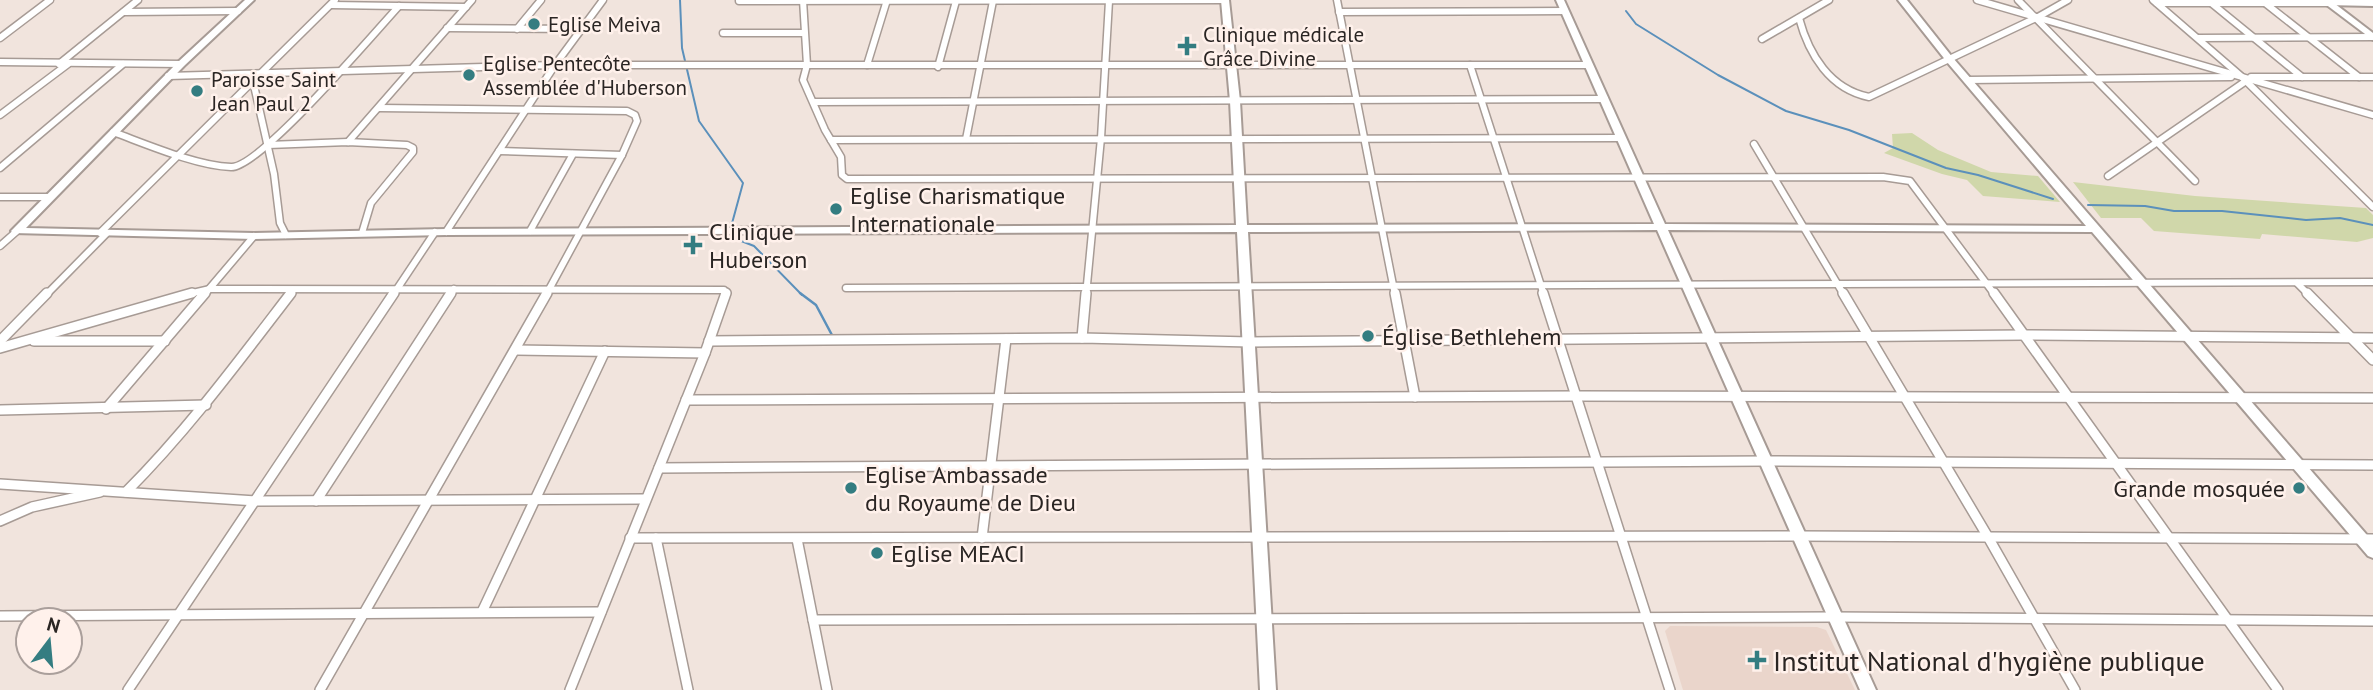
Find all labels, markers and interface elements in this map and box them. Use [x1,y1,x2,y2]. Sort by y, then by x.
place label: Eglise Meiva [548,11,661,38]
marker: Eglise Meiva [526,16,542,32]
place label: Clinique médicale Grâce Divine [1203,21,1364,72]
marker: Clinique médicale Grâce Divine [1177,36,1197,56]
place label: Eglise Pentecôte Assemblée d'Huberson [483,50,687,101]
place label: Paroisse Saint Jean Paul 2 [210,66,336,117]
marker: Eglise Pentecôte Assemblée d'Huberson [461,67,477,83]
marker: Paroisse Saint Jean Paul 2 [189,83,205,99]
place label: Eglise Charismatique Internationale [850,180,1065,239]
marker: Eglise Charismatique Internationale [828,201,844,217]
place label: Clinique Huberson [709,216,807,275]
marker: Clinique Huberson [683,235,703,255]
place label: Église Bethlehem [1382,321,1561,352]
marker: Église Bethlehem [1360,328,1376,344]
place label: Eglise Ambassade du Royaume de Dieu [865,459,1076,518]
place label: Grande mosquée [2113,473,2285,504]
marker: Eglise Ambassade du Royaume de Dieu [843,480,859,496]
marker: Grande mosquée [2291,480,2307,496]
place label: Eglise MEACI [891,538,1025,569]
marker: Eglise MEACI [869,545,885,561]
north arrow [14,606,84,676]
text: N [44,611,63,638]
place label: Institut National d'hygiène publique [1773,642,2205,679]
marker: Institut National d'hygiène publique [1747,650,1767,670]

